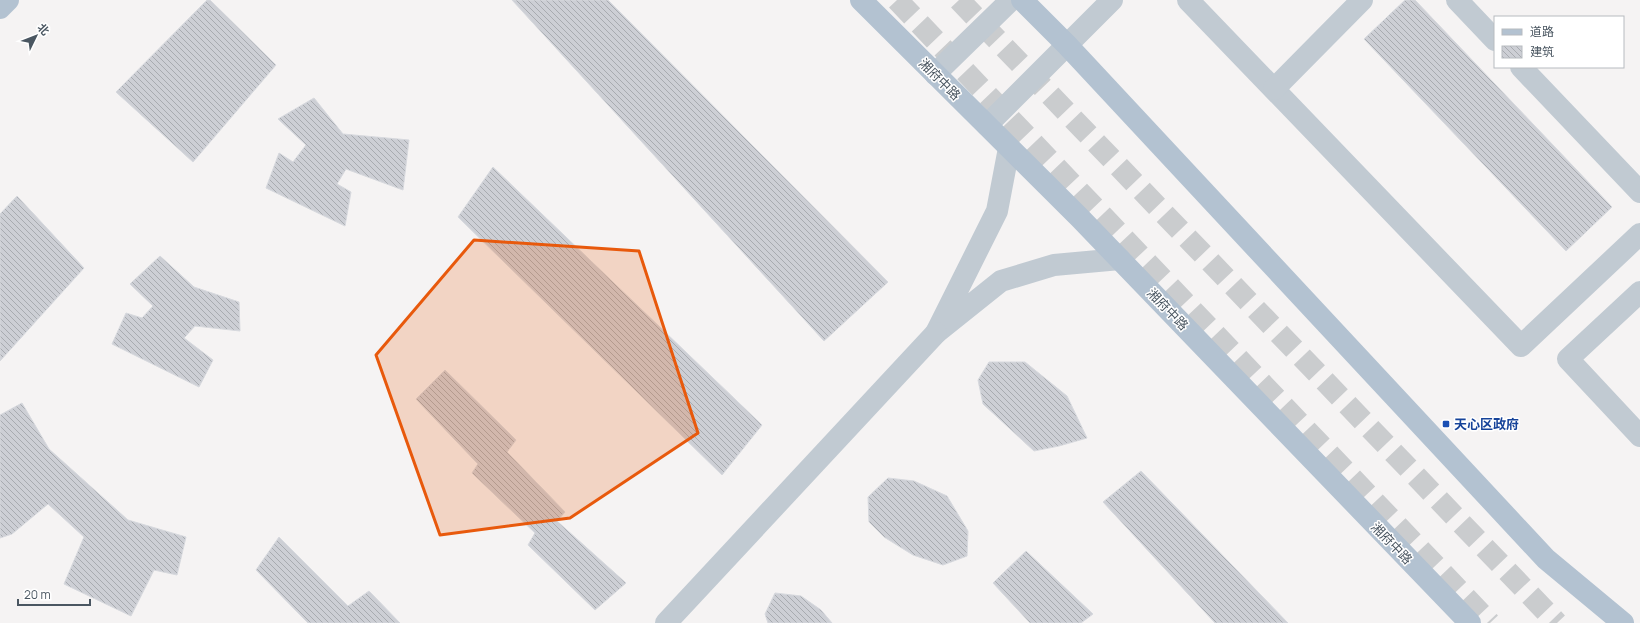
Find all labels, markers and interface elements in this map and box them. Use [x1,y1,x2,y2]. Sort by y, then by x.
north arrow [16,16,56,56]
legend [1494,16,1624,68]
text: 北 [34,20,53,38]
text: 道路 [1530,23,1554,40]
text: 建筑 [1530,43,1554,60]
street label: 湘府中路 [915,54,965,104]
street label: 湘府中路 [1143,284,1193,334]
place label: 天心区政府 [1454,415,1519,433]
marker: 天心区政府 [1441,419,1451,429]
street label: 湘府中路 [1367,518,1417,568]
scale bar [18,581,90,607]
text: 20 m [24,586,51,603]

